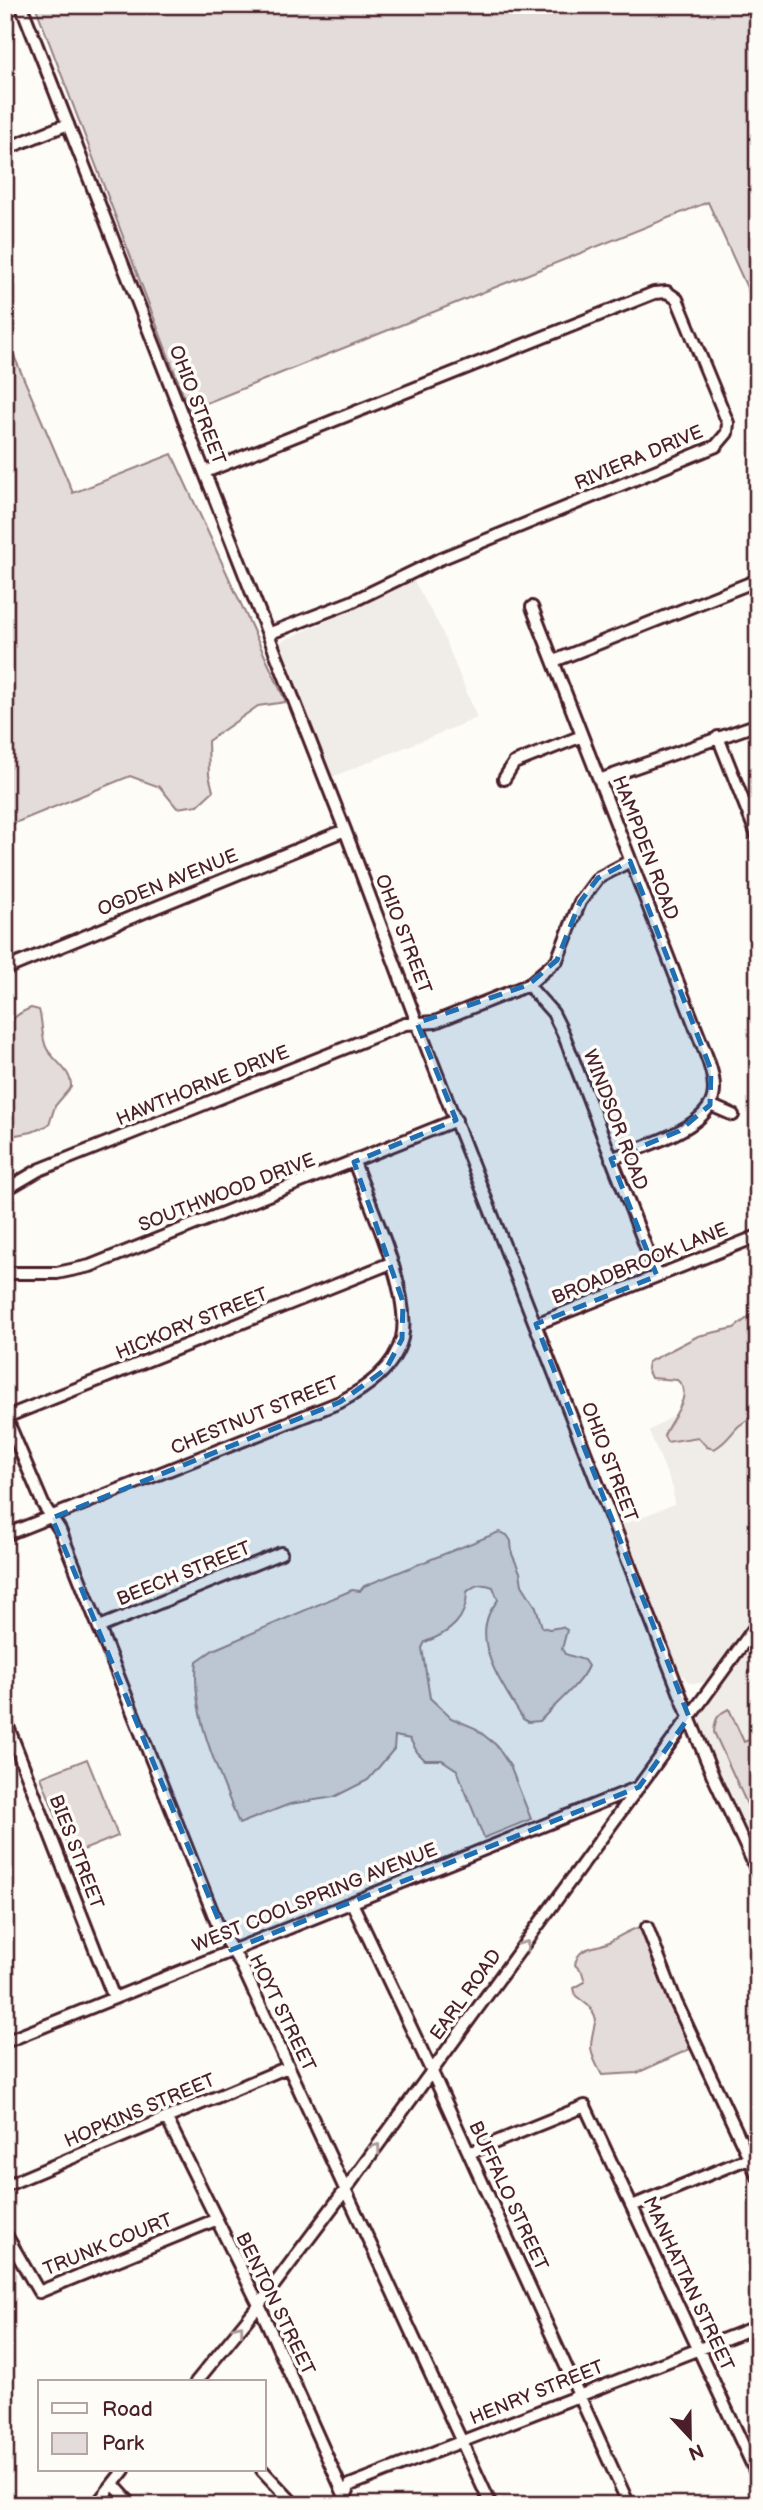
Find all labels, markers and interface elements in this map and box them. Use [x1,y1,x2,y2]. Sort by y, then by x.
street label: OHIO STREET [164,342,231,468]
street label: RIVIERA DRIVE [571,421,707,495]
street label: HAMPDEN ROAD [607,773,683,923]
street label: OGDEN AVENUE [94,844,242,922]
street label: OHIO STREET [370,871,437,997]
street label: HAWTHORNE DRIVE [113,1041,293,1131]
street label: WINDSOR ROAD [578,1046,652,1194]
street label: SOUTHWOOD DRIVE [136,1149,318,1237]
street label: BROADBROOK LANE [549,1218,731,1310]
street label: HICKORY STREET [113,1283,272,1365]
street label: CHESTNUT STREET [168,1372,343,1460]
street label: OHIO STREET [576,1399,643,1525]
street label: BEECH STREET [114,1536,255,1611]
street label: BIES STREET [44,1792,108,1913]
street label: WEST COOLSPRING AVENUE [189,1838,441,1958]
one-way arrow [516,1940,529,1952]
street label: EARL ROAD [425,1945,507,2045]
street label: HOYT STREET [244,1951,321,2076]
street label: HOPKINS STREET [61,2069,219,2153]
street label: BUFFALO STREET [463,2118,553,2275]
one-way arrow [368,2143,381,2156]
street label: MANHATTAN STREET [637,2193,739,2375]
street label: TRUNK COURT [40,2208,177,2281]
street label: BENTON STREET [230,2229,320,2380]
one-way arrow [231,2325,243,2338]
street label: HENRY STREET [467,2355,608,2430]
legend [38,2380,266,2472]
text: Road [102,2397,153,2422]
north arrow [654,2402,724,2472]
text: Park [102,2431,145,2456]
text: N [685,2438,707,2465]

